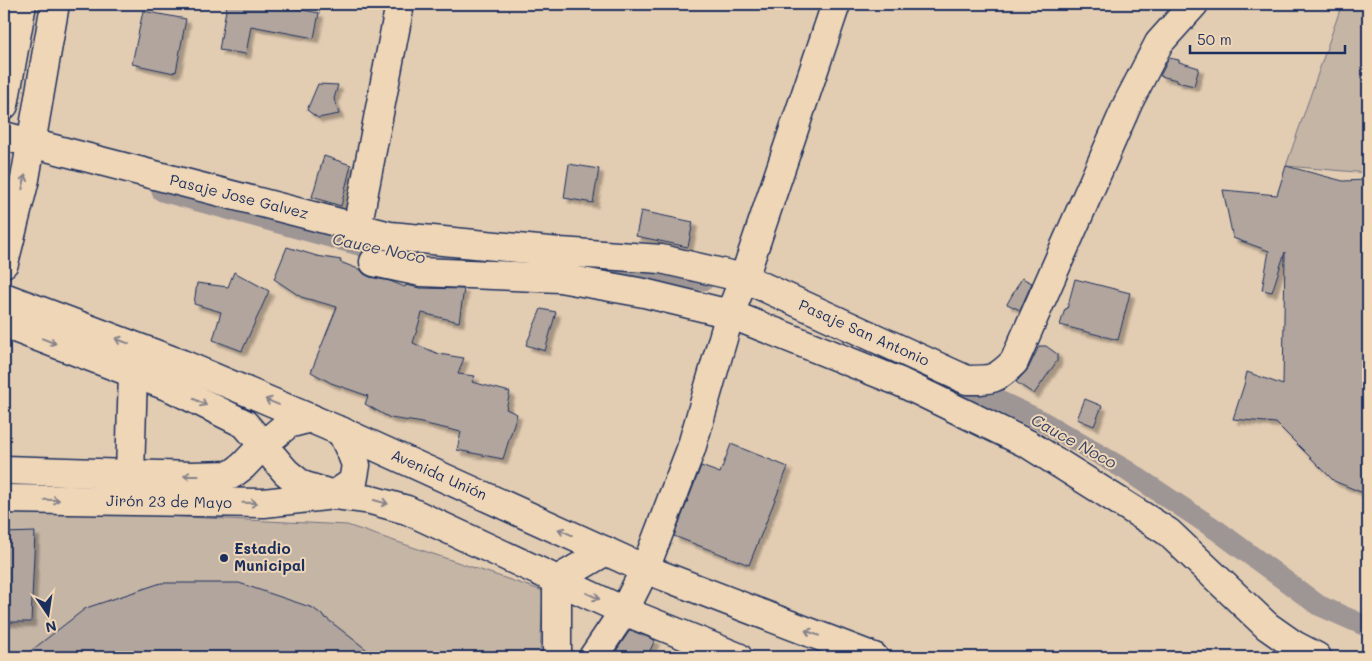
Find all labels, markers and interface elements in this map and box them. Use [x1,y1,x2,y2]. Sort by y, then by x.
scale bar [1190,22,1344,54]
text: 50 m [1197,29,1232,49]
street label: Pasaje Jose Galvez [168,169,311,223]
one-way arrow [20,174,29,190]
water label: Cauce Noco [331,227,428,268]
street label: Pasaje San Antonio [796,294,933,370]
one-way arrow [114,336,130,345]
one-way arrow [41,337,56,346]
one-way arrow [265,396,280,406]
one-way arrow [192,398,207,407]
water label: Cauce Noco [1028,408,1121,473]
street label: Avenida Unión [388,444,490,504]
one-way arrow [184,471,200,480]
street label: Jirón 23 de Mayo [106,490,232,512]
one-way arrow [44,495,60,505]
one-way arrow [242,498,258,508]
one-way arrow [372,498,388,508]
one-way arrow [557,526,572,536]
place label: Estadio Municipal [234,538,305,575]
marker: Estadio Municipal [218,552,230,564]
north arrow [22,588,72,638]
one-way arrow [585,592,600,602]
text: N [44,617,58,638]
one-way arrow [805,628,820,637]

